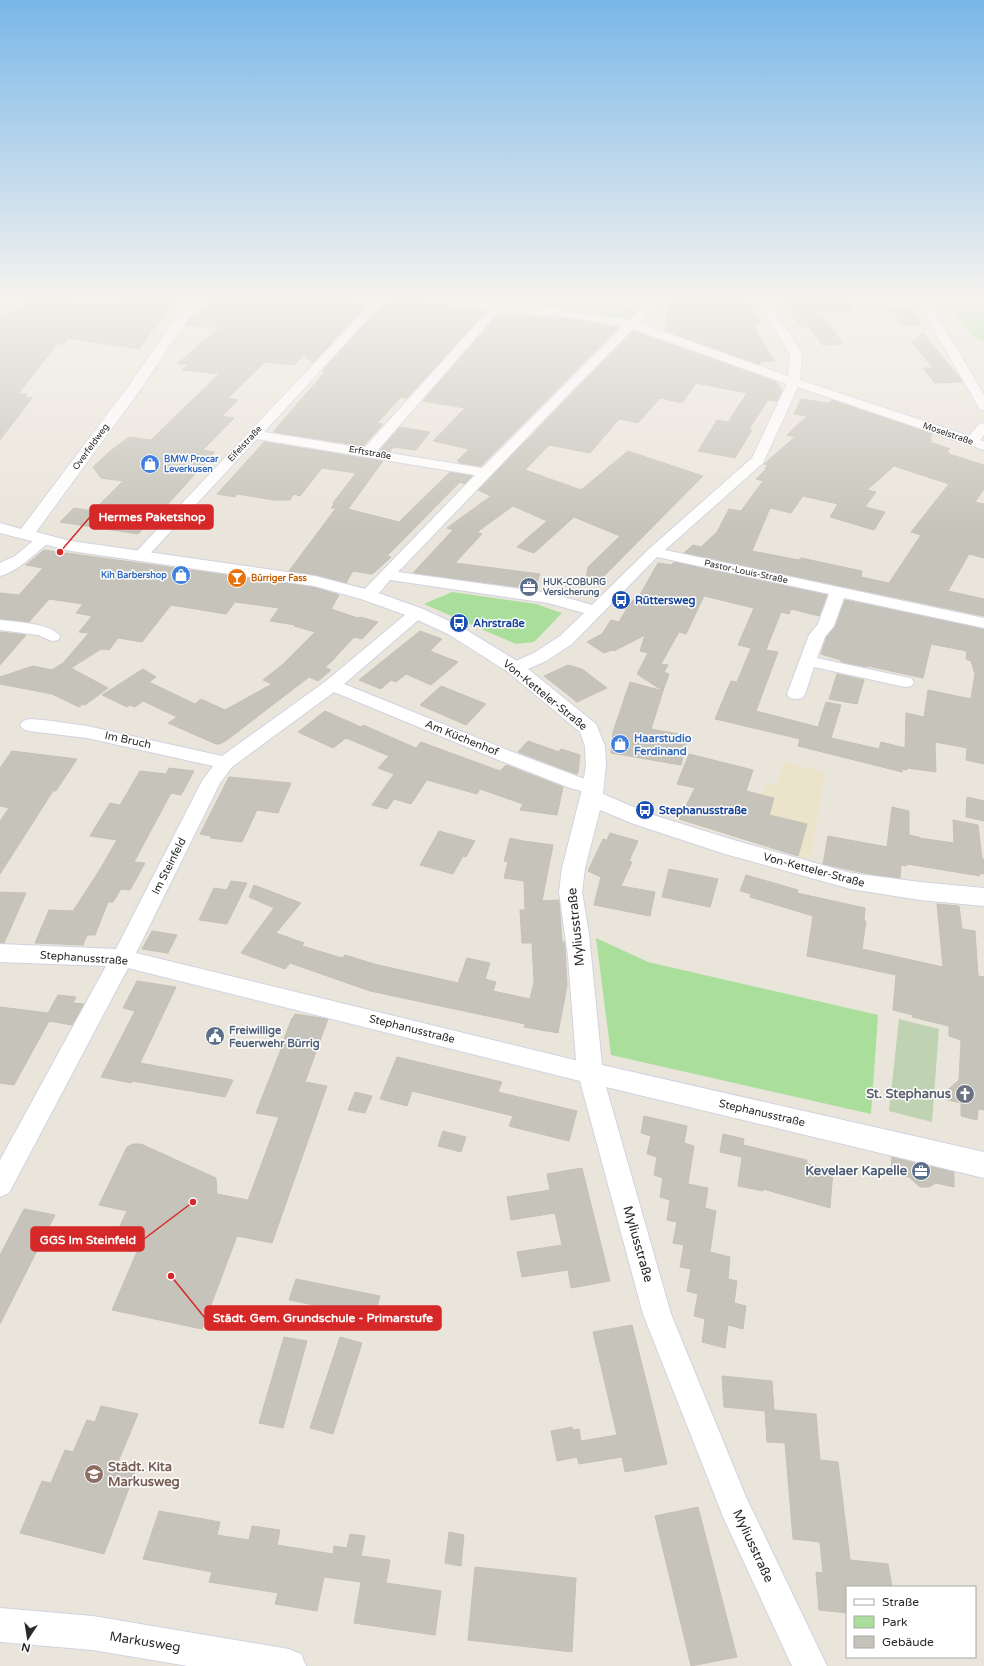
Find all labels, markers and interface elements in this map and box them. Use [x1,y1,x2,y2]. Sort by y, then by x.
street label: Moselstraße [921,420,975,448]
street label: Overfeldweg [71,422,111,472]
street label: Eifelstraße [226,424,264,464]
street label: Erftstraße [348,444,392,462]
shop icon: BMW Procar Leverkusen [139,453,161,475]
place label: BMW Procar Leverkusen [164,454,219,475]
callout: Hermes Paketshop [90,505,213,529]
text: Hermes Paketshop [98,510,206,525]
street label: Pastor-Louis-Straße [703,558,789,586]
shop icon: Kih Barbershop [170,564,192,586]
bar icon: Bürriger Fass [226,567,248,589]
place label: Kih Barbershop [101,570,167,581]
place label: Bürriger Fass [251,573,308,584]
office icon: HUK-COBURG Versicherung [518,576,540,598]
place label: HUK-COBURG Versicherung [543,577,606,598]
bus stop icon: Rüttersweg [610,589,632,611]
place label: Rüttersweg [635,594,695,608]
bus stop icon: Ahrstraße [448,612,470,634]
place label: Ahrstraße [473,617,526,630]
street label: Von-Ketteler-Straße [500,657,590,733]
street label: Am Küchenhof [423,717,501,759]
street label: Im Bruch [104,729,152,751]
place label: Haarstudio Ferdinand [634,732,692,758]
shop icon: Haarstudio Ferdinand [609,733,631,755]
bus stop icon: Stephanusstraße [634,799,656,821]
place label: Stephanusstraße [659,804,748,818]
street label: Im Steinfeld [149,835,189,897]
street label: Von-Ketteler-Straße [762,850,866,890]
street label: Myliusstraße [564,887,588,967]
street label: Stephanusstraße [40,948,128,968]
street label: Stephanusstraße [368,1012,456,1046]
place label: Freiwillige Feuerwehr Bürrig [229,1024,320,1051]
public building icon: Freiwillige Feuerwehr Bürrig [204,1025,226,1047]
church icon: St. Stephanus [954,1083,976,1105]
place label: St. Stephanus [866,1086,951,1102]
street label: Stephanusstraße [718,1097,806,1129]
office icon: Kevelaer Kapelle [910,1160,932,1182]
place label: Kevelaer Kapelle [805,1163,908,1179]
street label: Myliusstraße [619,1204,657,1284]
callout: GGS Im Steinfeld [31,1227,144,1251]
text: GGS Im Steinfeld [40,1233,136,1247]
callout: Städt. Gem. Grundschule - Primarstufe [205,1306,441,1330]
text: Städt. Gem. Grundschule - Primarstufe [213,1311,433,1325]
place label: Städt. Kita Markusweg [108,1459,180,1490]
school or university icon: Städt. Kita Markusweg [83,1463,105,1485]
street label: Myliusstraße [729,1507,777,1585]
legend [846,1586,976,1658]
text: Straße [882,1595,919,1609]
text: Park [882,1615,908,1629]
north arrow [8,1618,48,1658]
street label: Markusweg [108,1628,182,1656]
text: Gebäude [882,1635,934,1649]
text: N [20,1640,32,1655]

